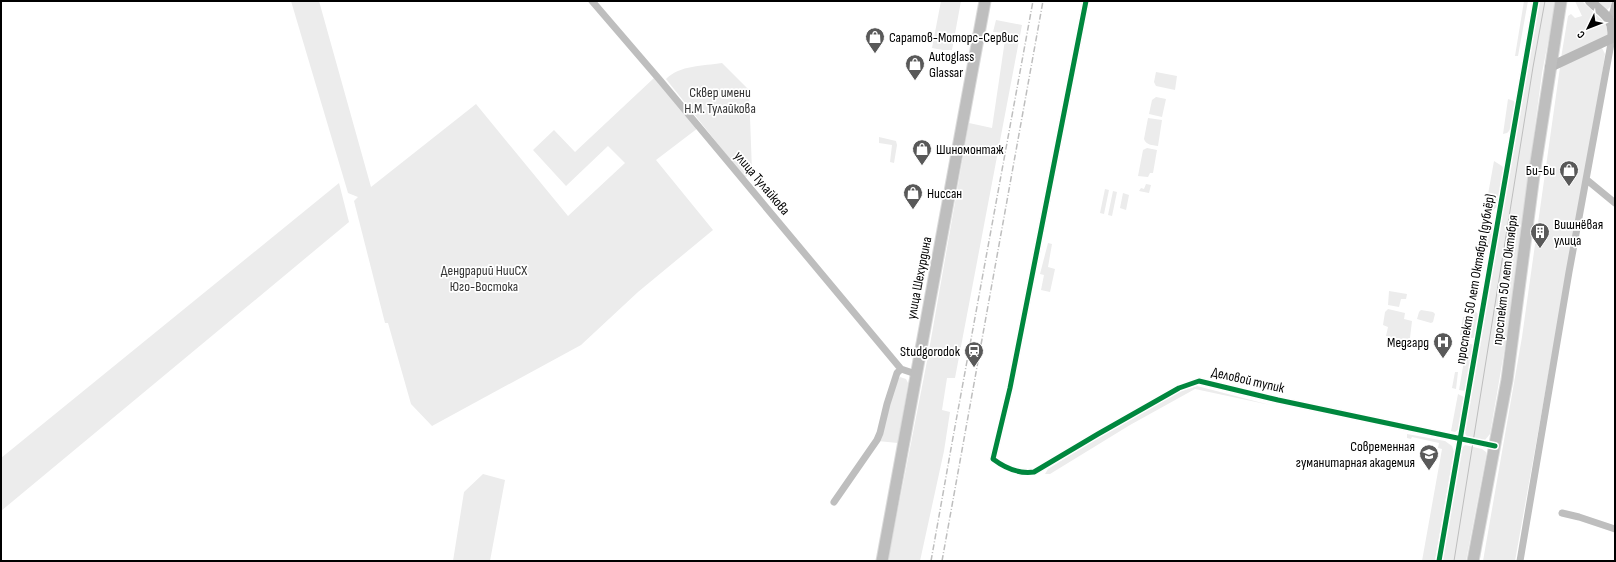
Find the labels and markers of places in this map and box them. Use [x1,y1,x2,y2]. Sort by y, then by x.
shop icon: Саратов-Моторс-Сервис [864,26,886,54]
place label: Саратов-Моторс-Сервис [889,29,1019,46]
place label: Autoglass Glassar [928,48,974,81]
shop icon: Autoglass Glassar [904,53,926,81]
shop icon: Шиномонтаж [911,138,933,166]
place label: Шиномонтаж [936,141,1004,158]
shop icon: Би-Би [1558,159,1580,187]
place label: Би-Би [1526,162,1555,179]
shop icon: Ниссан [902,182,924,210]
place label: Ниссан [927,185,962,202]
place label: Вишнёвая улица [1554,216,1603,249]
building icon: Вишнёвая улица [1529,221,1551,249]
hospital icon: Медгард [1432,331,1454,359]
place label: Медгард [1387,334,1429,351]
station icon: Studgorodok [963,340,985,368]
place label: Studgorodok [900,343,961,360]
place label: Современная гуманитарная академия [1296,438,1415,471]
school or university icon: Современная гуманитарная академия [1418,443,1440,471]

